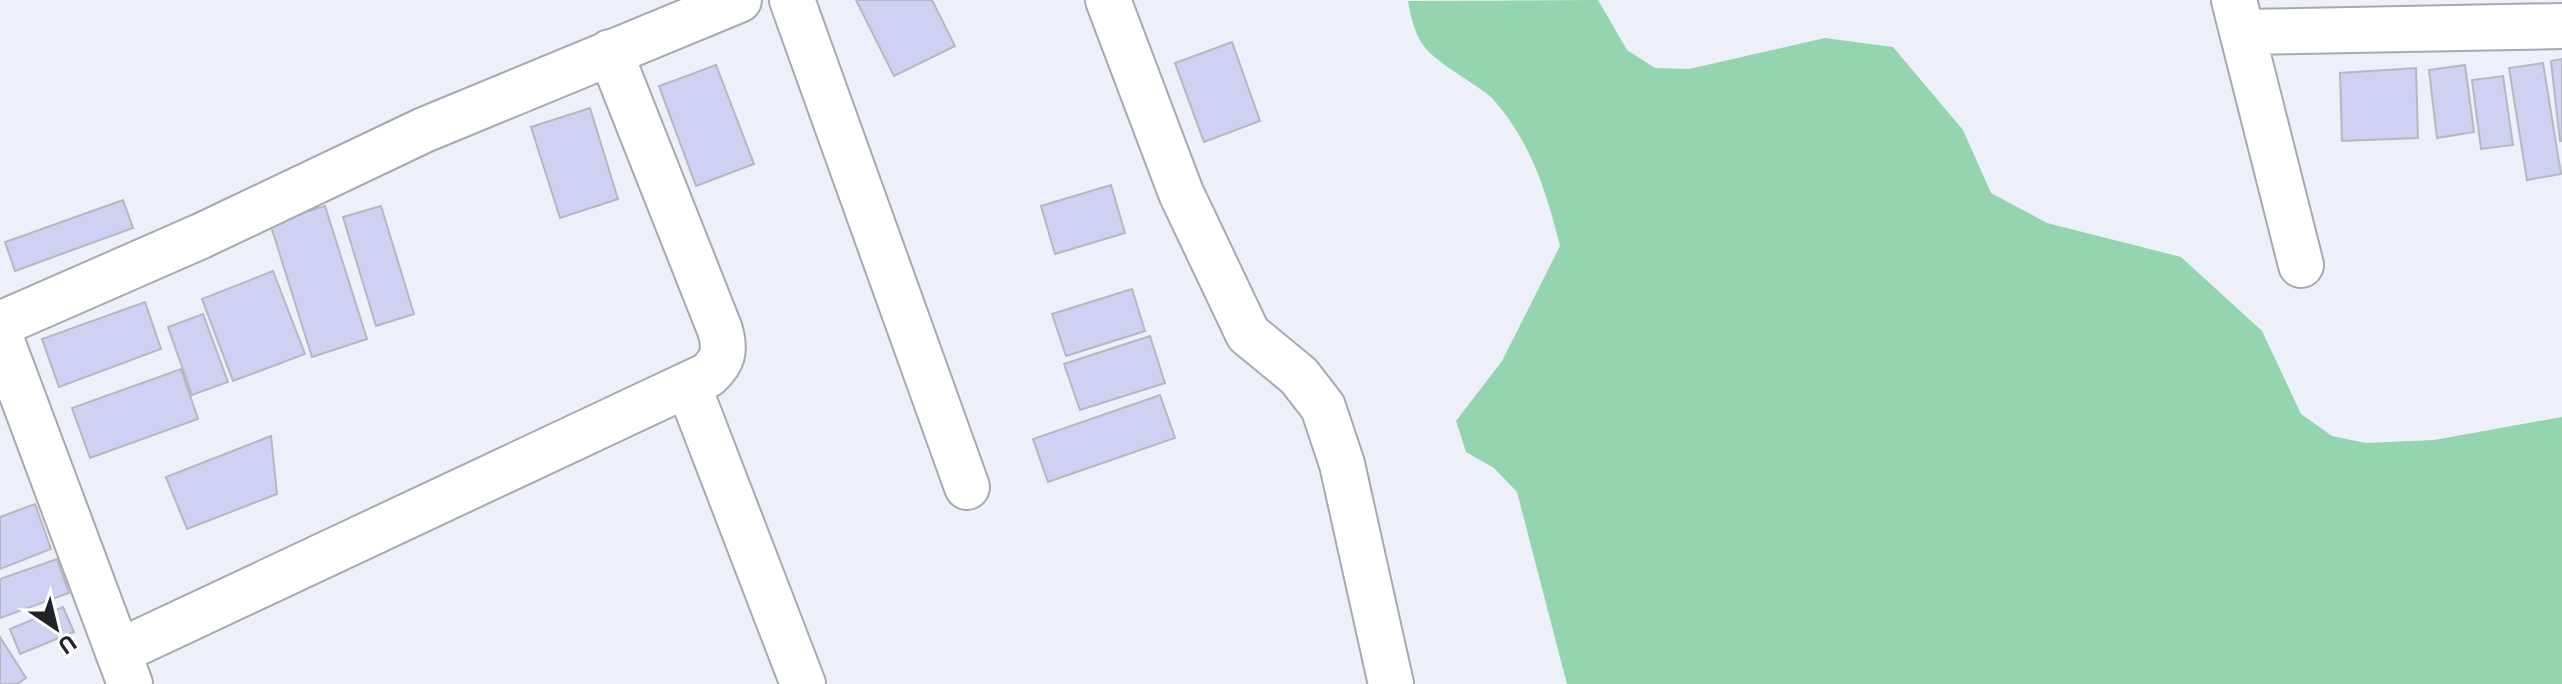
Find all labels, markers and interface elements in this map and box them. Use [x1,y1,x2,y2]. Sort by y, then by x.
north arrow [16,588,96,668]
text: U [53,629,81,660]

